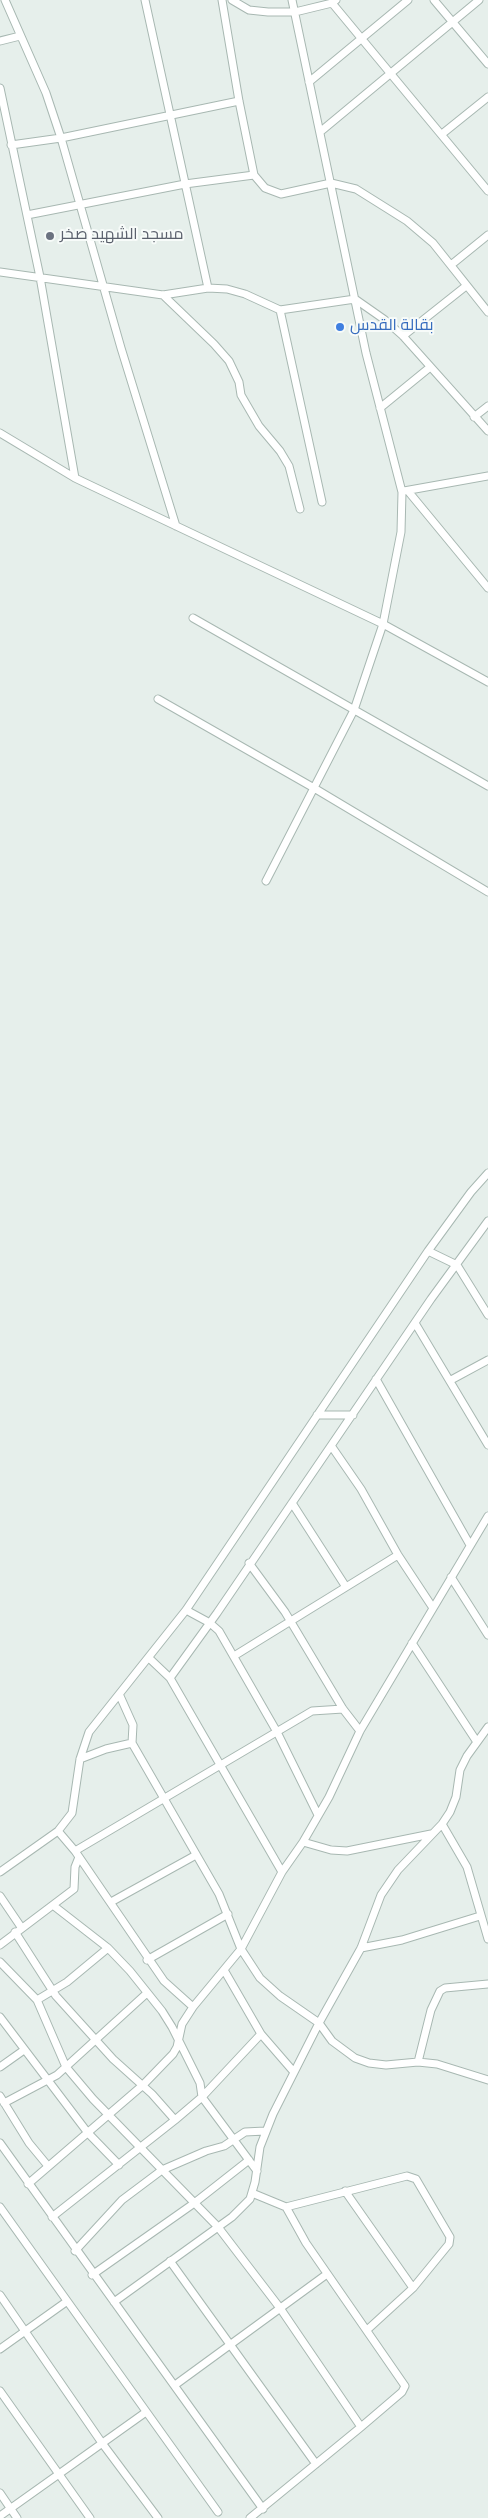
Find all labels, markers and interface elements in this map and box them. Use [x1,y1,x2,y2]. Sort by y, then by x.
place label: مسجد الشهيد صخر [60,226,184,246]
marker: مسجد الشهيد صخر [44,230,56,242]
place label: بقالة القدس [350,317,433,337]
marker: بقالة القدس [334,321,346,333]

